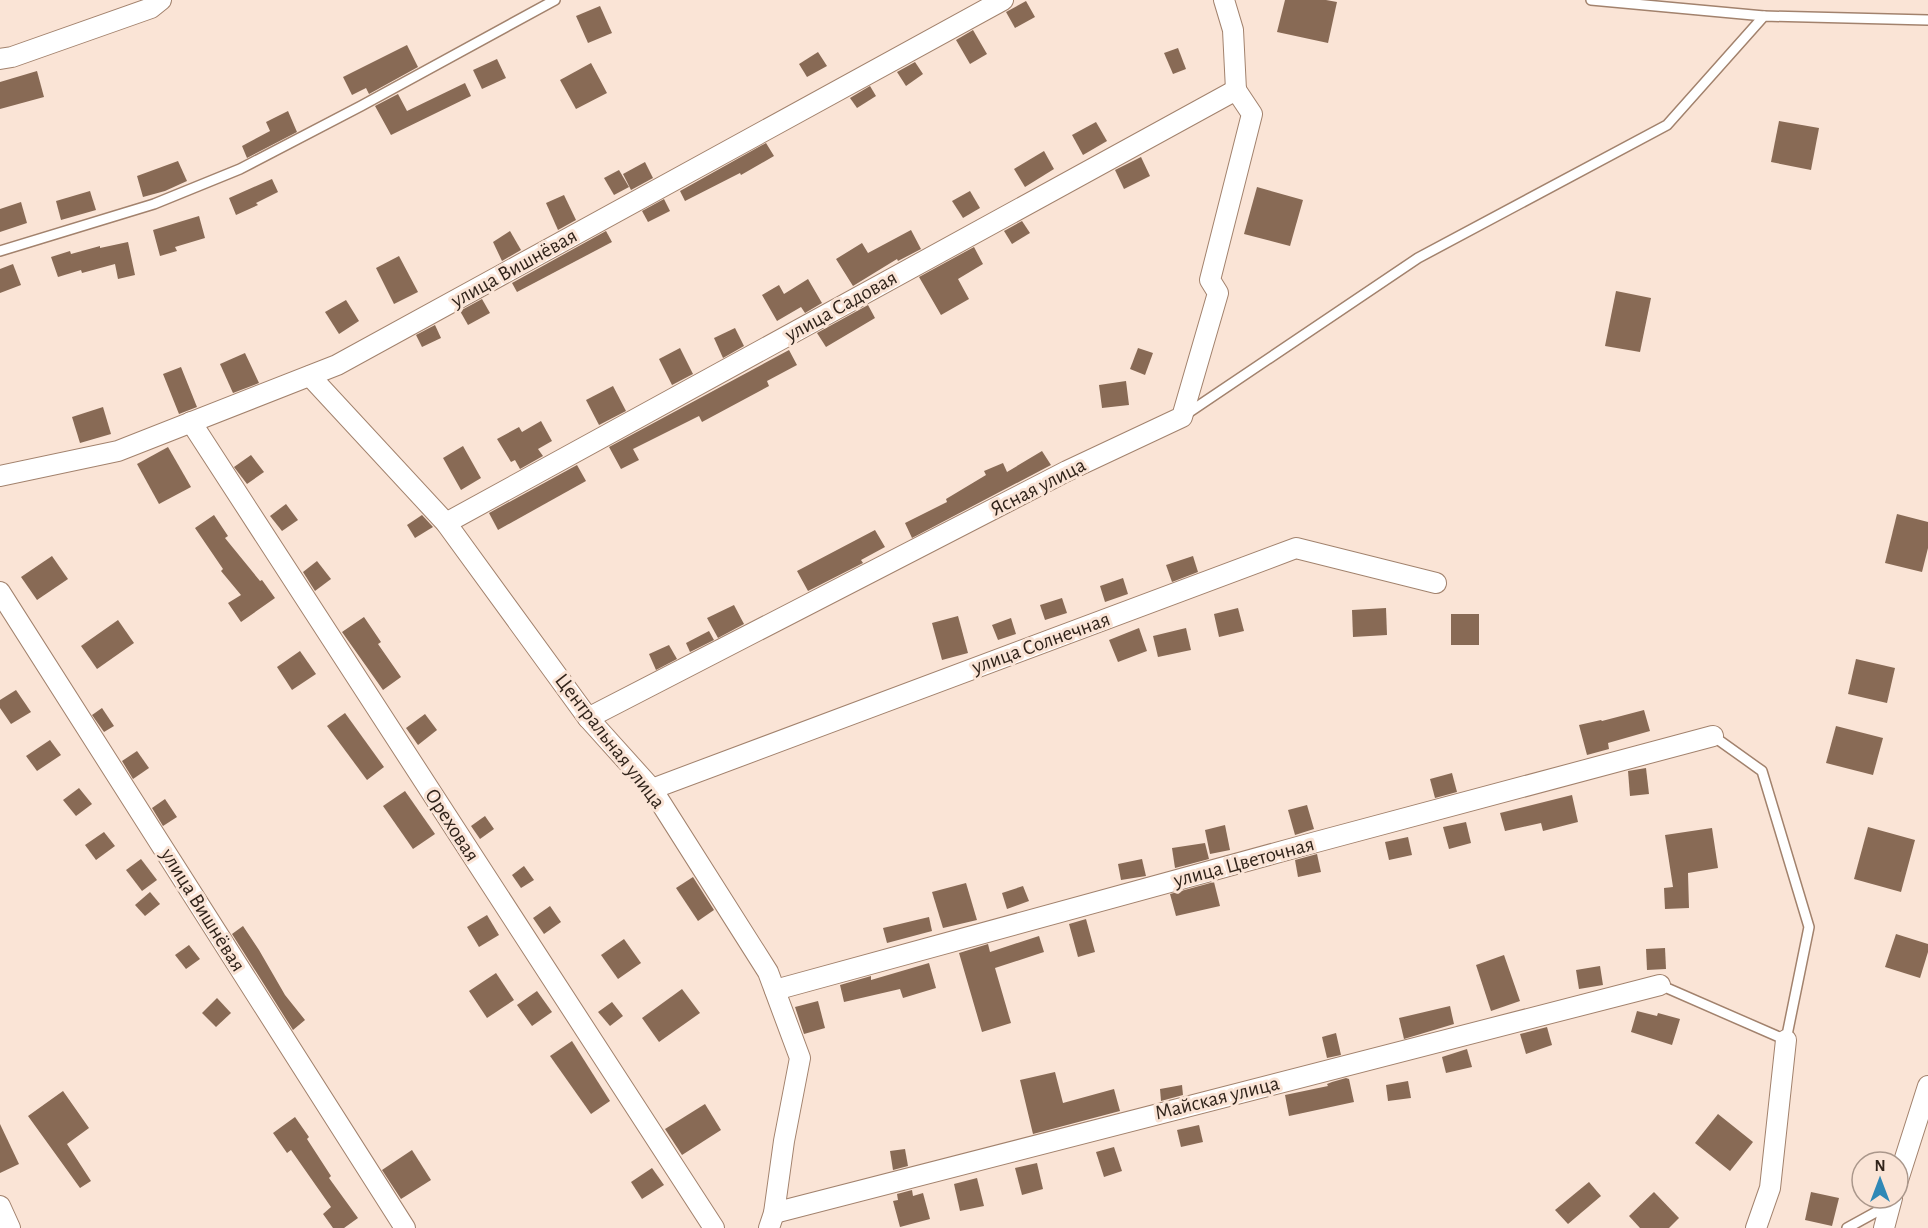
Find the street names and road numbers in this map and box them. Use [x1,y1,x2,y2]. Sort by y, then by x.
street label: улица Вишнёвая [447,225,581,312]
street label: улица Садовая [781,267,900,346]
street label: Ясная улица [987,454,1089,520]
street label: улица Солнечная [968,608,1113,678]
street label: Центральная улица [551,669,669,813]
street label: Ореховая [421,785,483,865]
street label: улица Цветочная [1170,833,1317,891]
street label: улица Вишнёвая [156,844,249,975]
street label: Майская улица [1153,1072,1282,1124]

